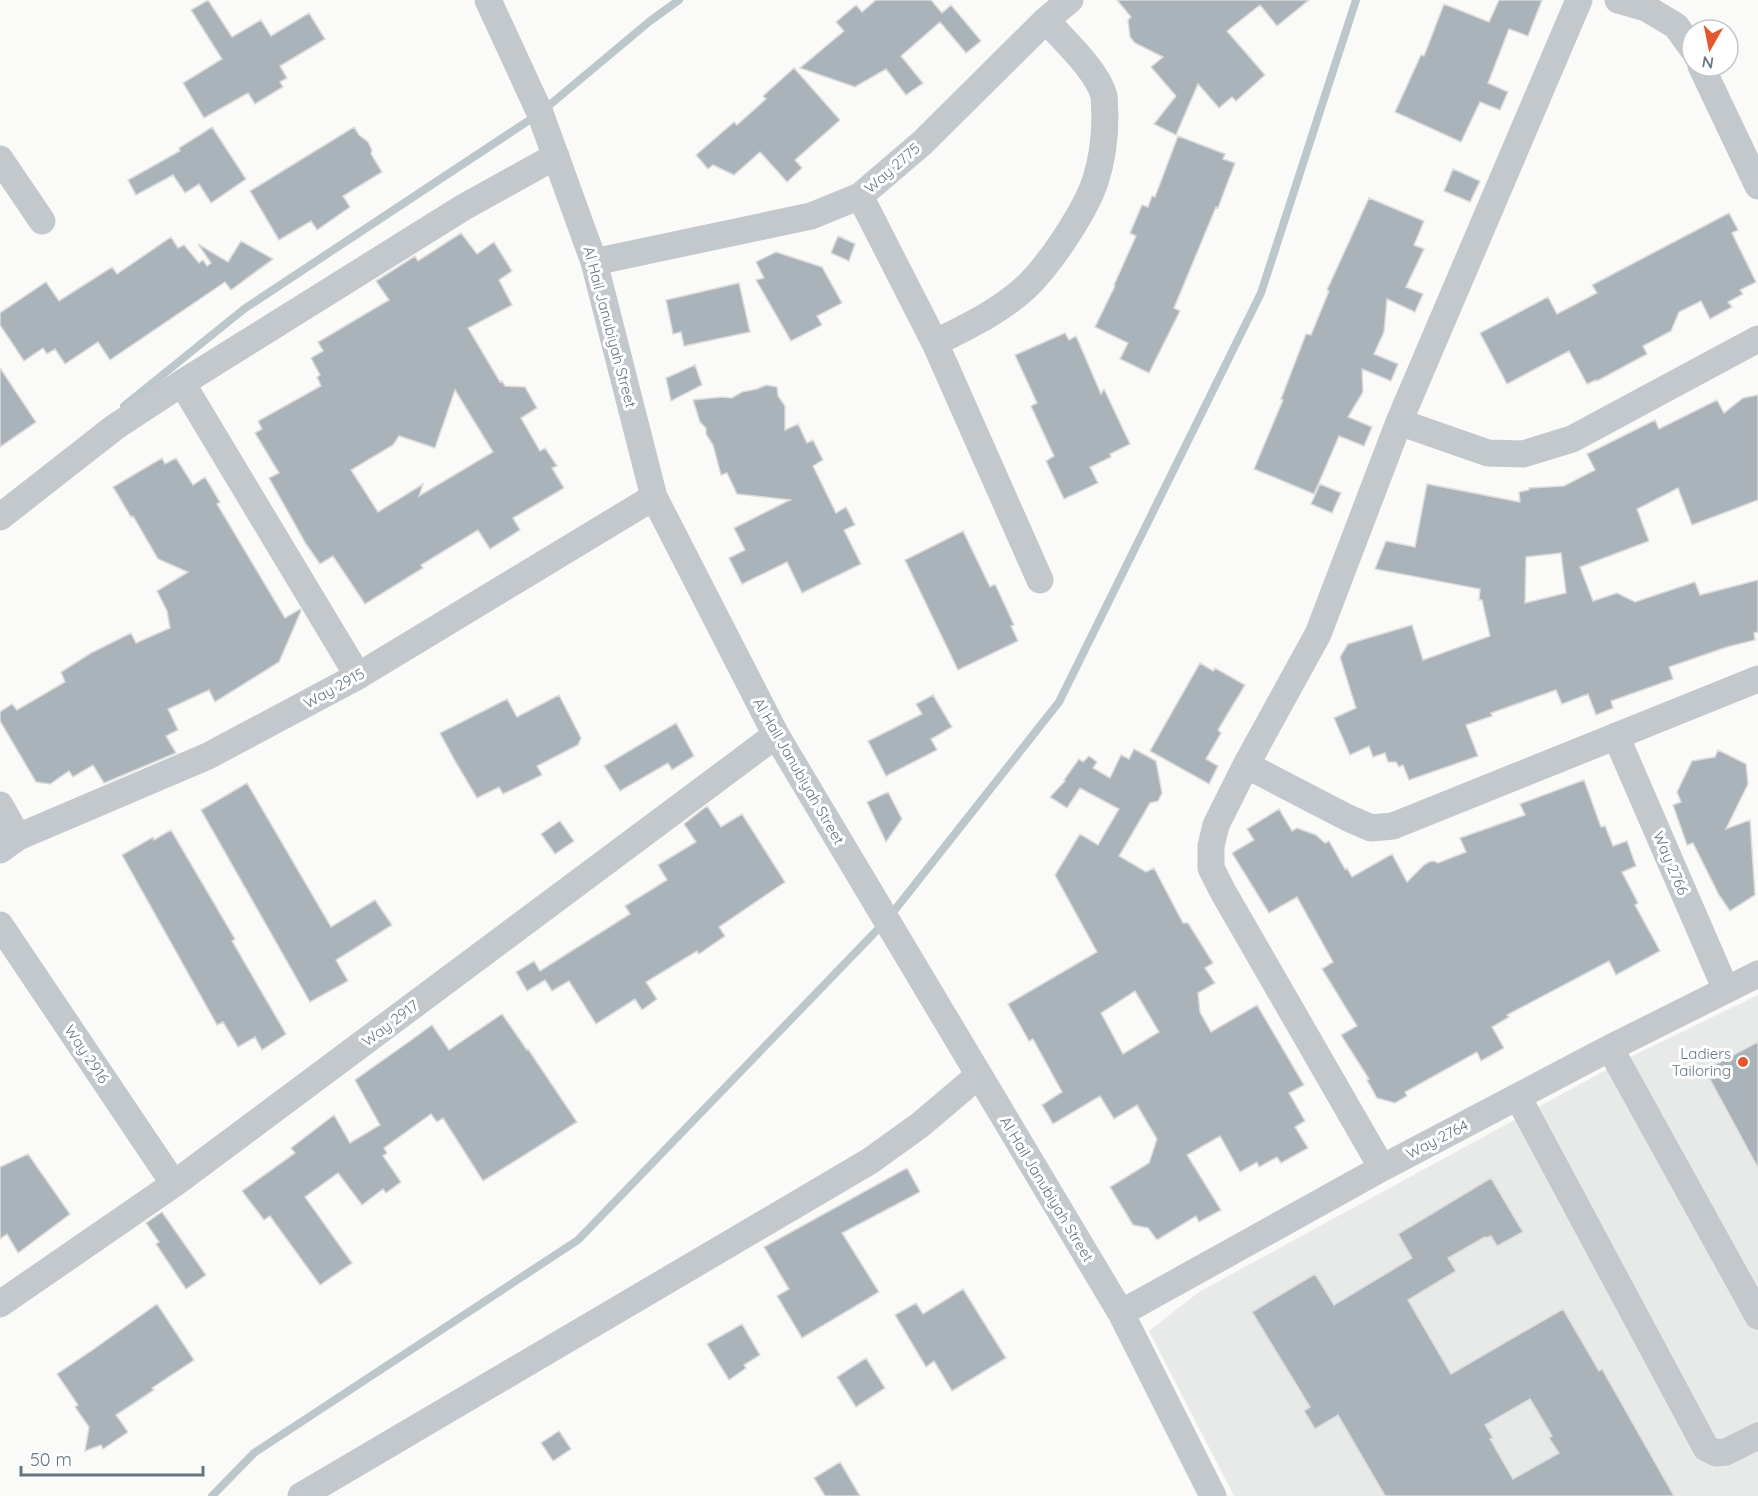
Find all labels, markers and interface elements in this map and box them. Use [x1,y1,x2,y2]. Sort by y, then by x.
north arrow [1680,18,1740,78]
text: N [1700,52,1715,74]
street label: Way 2775 [860,139,924,197]
street label: Al Hail Janubiyah Street [579,244,641,410]
street label: Way 2915 [300,664,368,712]
street label: Al Hail Janubiyah Street [749,694,849,848]
street label: Way 2766 [1649,828,1693,898]
street label: Way 2917 [358,995,422,1050]
street label: Way 2916 [61,1021,113,1087]
place label: Ladiers Tailoring [1672,1044,1731,1080]
marker: Ladiers Tailoring [1736,1055,1750,1069]
street label: Al Hail Janubiyah Street [996,1113,1098,1265]
street label: Way 2764 [1403,1115,1471,1163]
scale bar [21,1439,202,1477]
text: 50 m [30,1448,72,1471]

